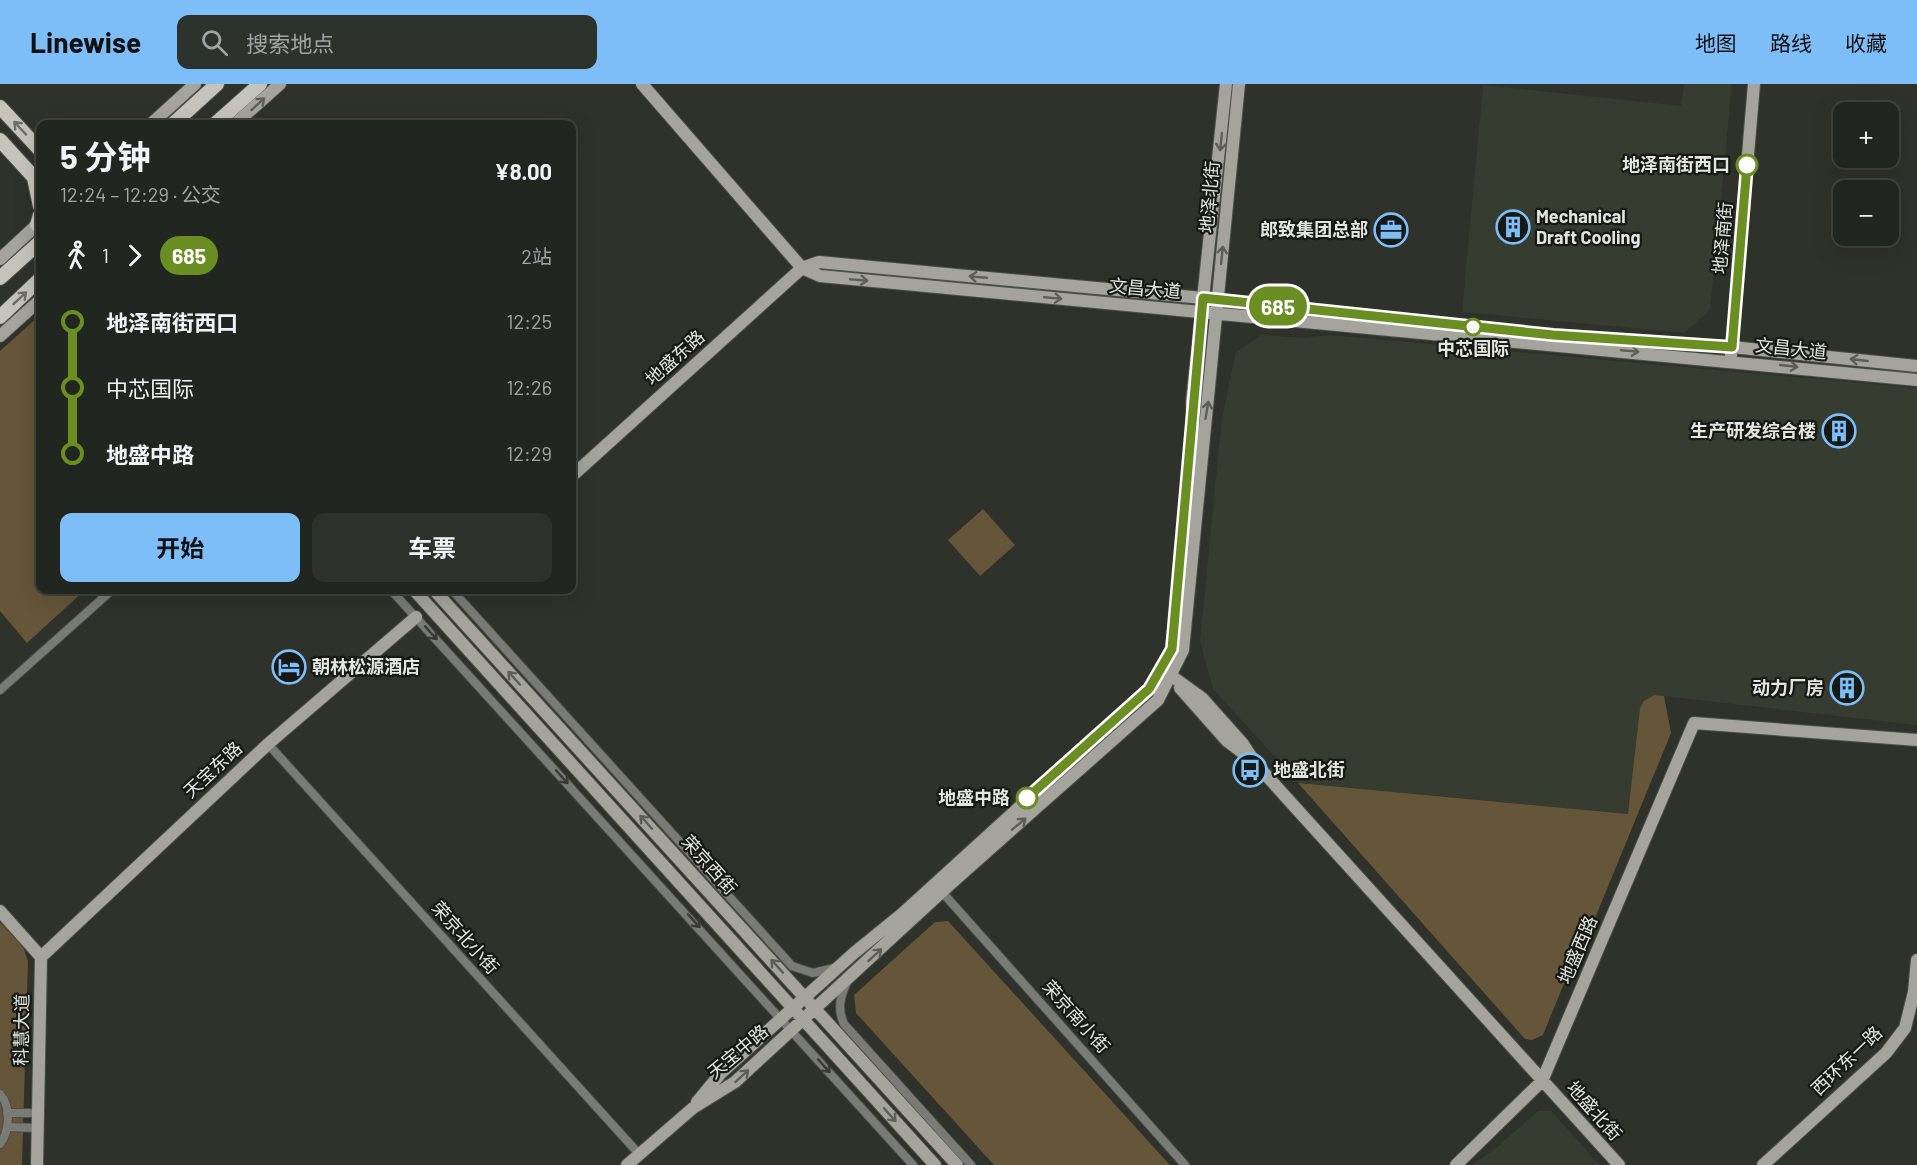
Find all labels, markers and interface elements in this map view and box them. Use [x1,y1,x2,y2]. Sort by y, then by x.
search box [177,15,597,69]
text: Linewise [30,25,141,59]
icon: search [198,26,231,59]
text: 搜索地点 [246,30,334,56]
text: 地图 [1695,30,1737,55]
text: 路线 [1770,30,1812,55]
text: 收藏 [1845,30,1887,55]
one-way arrow [250,97,265,111]
map controls [1833,102,1899,246]
button: + [1833,102,1899,168]
one-way arrow [13,121,27,136]
one-way arrow [1215,132,1226,152]
text: 5 分钟 [60,136,150,176]
place label: 地泽南街西口 [1622,153,1730,175]
marker: 地泽南街西口 [1736,154,1758,176]
text: ¥8.00 [495,158,552,184]
street label: 地泽北街 [1195,160,1223,234]
button: − [1833,180,1899,246]
text: 12:24 – 12:29 · 公交 [60,182,221,206]
street label: 地泽南街 [1708,201,1736,275]
place label: Mechanical Draft Cooling [1536,205,1640,248]
building icon: Mechanical Draft Cooling [1495,209,1531,245]
office icon: 郎致集团总部 [1373,212,1409,248]
place label: 郎致集团总部 [1260,218,1368,240]
icon: walk [60,239,93,272]
icon: forward [118,239,151,272]
text: 1 [102,243,109,267]
text: 685 [172,243,206,268]
text: 2站 [521,244,552,268]
one-way arrow [1217,246,1228,266]
one-way arrow [968,271,988,282]
street label: 文昌大道 [1108,274,1182,302]
one-way arrow [848,275,868,286]
line badge: 685 [1244,286,1312,326]
one-way arrow [13,291,28,305]
one-way arrow [1042,293,1062,304]
text: 685 [1261,294,1295,319]
text: 地泽南街西口 [106,309,238,335]
text: 12:25 [507,309,552,333]
marker: 中芯国际 [1464,318,1482,336]
street label: 地盛东路 [640,325,708,390]
street label: 文昌大道 [1754,333,1828,363]
place label: 中芯国际 [1437,337,1509,359]
one-way arrow [1619,346,1639,357]
one-way arrow [1849,354,1869,365]
one-way arrow [1779,361,1799,372]
text: 中芯国际 [106,375,194,401]
text: 12:26 [506,375,552,399]
one-way arrow [1202,401,1213,421]
building icon: 生产研发综合楼 [1821,413,1857,449]
place label: 生产研发综合楼 [1690,419,1816,441]
text: 地盛中路 [106,441,194,467]
text: 12:29 [506,441,552,465]
button: 开始 [60,513,300,582]
button: 车票 [312,513,552,582]
one-way arrow [424,625,438,640]
hotel icon: 朝林松源酒店 [271,649,307,685]
place label: 朝林松源酒店 [312,655,420,677]
building icon: 动力厂房 [1829,670,1865,706]
one-way arrow [507,671,521,686]
place label: 动力厂房 [1752,676,1824,698]
street label: 天宝东路 [178,737,246,802]
bus stop icon: 地盛北街 [1232,752,1268,788]
place label: 地盛北街 [1273,758,1345,780]
one-way arrow [555,769,569,784]
place label: 地盛中路 [938,786,1010,808]
marker: 地盛中路 [1016,787,1038,809]
one-way arrow [639,815,653,830]
one-way arrow [1011,817,1026,831]
street label: 荣京西街 [677,830,742,898]
street label: 荣京北小街 [427,897,504,978]
street label: 地盛西路 [1553,912,1601,987]
one-way arrow [687,913,701,928]
one-way arrow [867,948,882,962]
one-way arrow [770,959,784,974]
street label: 荣京南小街 [1038,976,1115,1057]
street label: 科慧大道 [9,994,33,1066]
street label: 天宝中路 [703,1020,772,1083]
street label: 西环东一路 [1806,1021,1886,1099]
one-way arrow [817,1058,831,1073]
one-way arrow [734,1069,749,1083]
street label: 地盛北街 [1562,1076,1627,1144]
one-way arrow [883,1108,897,1123]

